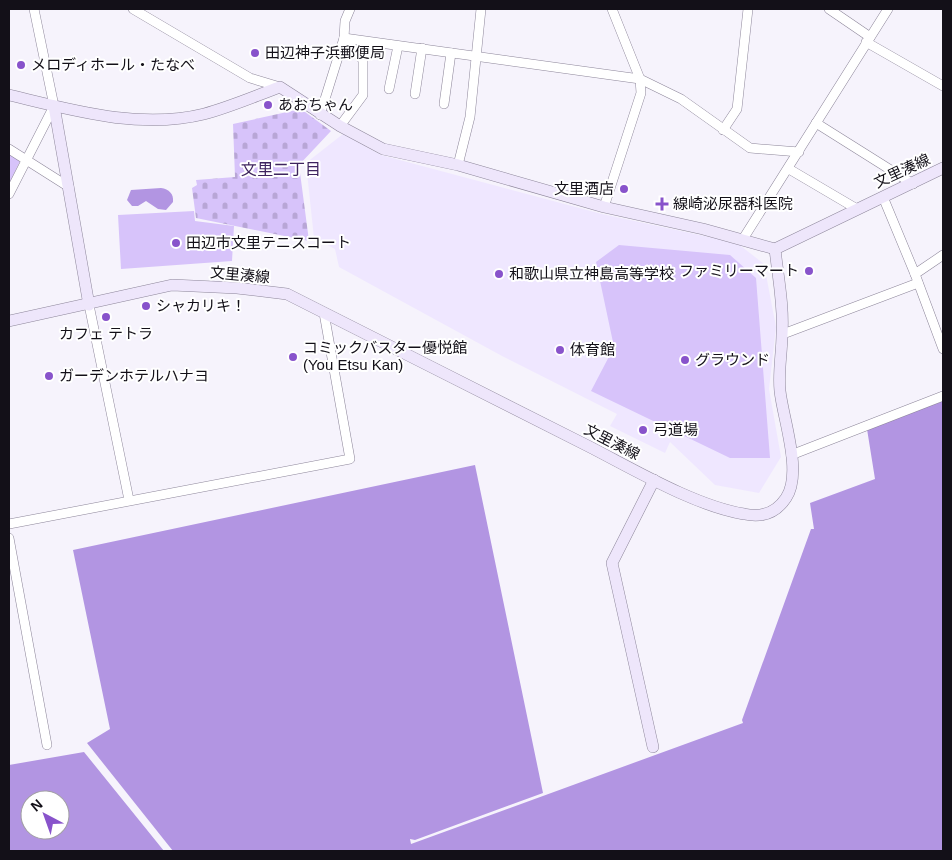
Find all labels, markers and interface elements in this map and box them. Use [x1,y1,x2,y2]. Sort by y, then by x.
place label: 田辺神子浜郵便局 [265,44,385,61]
marker: 田辺神子浜郵便局 [249,47,261,59]
place label: メロディホール・たなべ [31,56,195,73]
marker: メロディホール・たなべ [15,59,27,71]
place label: あおちゃん [278,96,353,113]
marker: あおちゃん [262,99,274,111]
street label: 文里湊線 [871,150,933,191]
district label: 文里二丁目 [241,161,321,178]
place label: 文里酒店 [554,180,614,197]
marker: 文里酒店 [618,183,630,195]
place label: 線崎泌尿器科医院 [673,195,793,212]
marker: 線崎泌尿器科医院 [655,197,669,211]
place label: 田辺市文里テニスコート [186,234,351,251]
marker: 田辺市文里テニスコート [170,237,182,249]
place label: ファミリーマート [679,262,799,279]
street label: 文里湊線 [209,263,271,286]
place label: 和歌山県立神島高等学校 [509,265,674,282]
marker: ファミリーマート [803,265,815,277]
marker: 和歌山県立神島高等学校 [493,268,505,280]
place label: シャカリキ！ [156,297,246,314]
marker: シャカリキ！ [140,300,152,312]
marker: カフェ テトラ [100,311,112,323]
place label: カフェ テトラ [59,325,153,342]
place label: コミックバスター優悦館 (You Etsu Kan) [303,339,467,373]
place label: 体育館 [570,341,615,358]
marker: 体育館 [554,344,566,356]
marker: コミックバスター優悦館 (You Etsu Kan) [287,351,299,363]
place label: グラウンド [695,351,770,368]
marker: グラウンド [679,354,691,366]
place label: ガーデンホテルハナヨ [59,367,209,384]
marker: ガーデンホテルハナヨ [43,370,55,382]
street label: 文里湊線 [582,420,643,463]
place label: 弓道場 [653,421,698,438]
marker: 弓道場 [637,424,649,436]
north arrow [20,790,70,840]
text: N [27,796,46,815]

